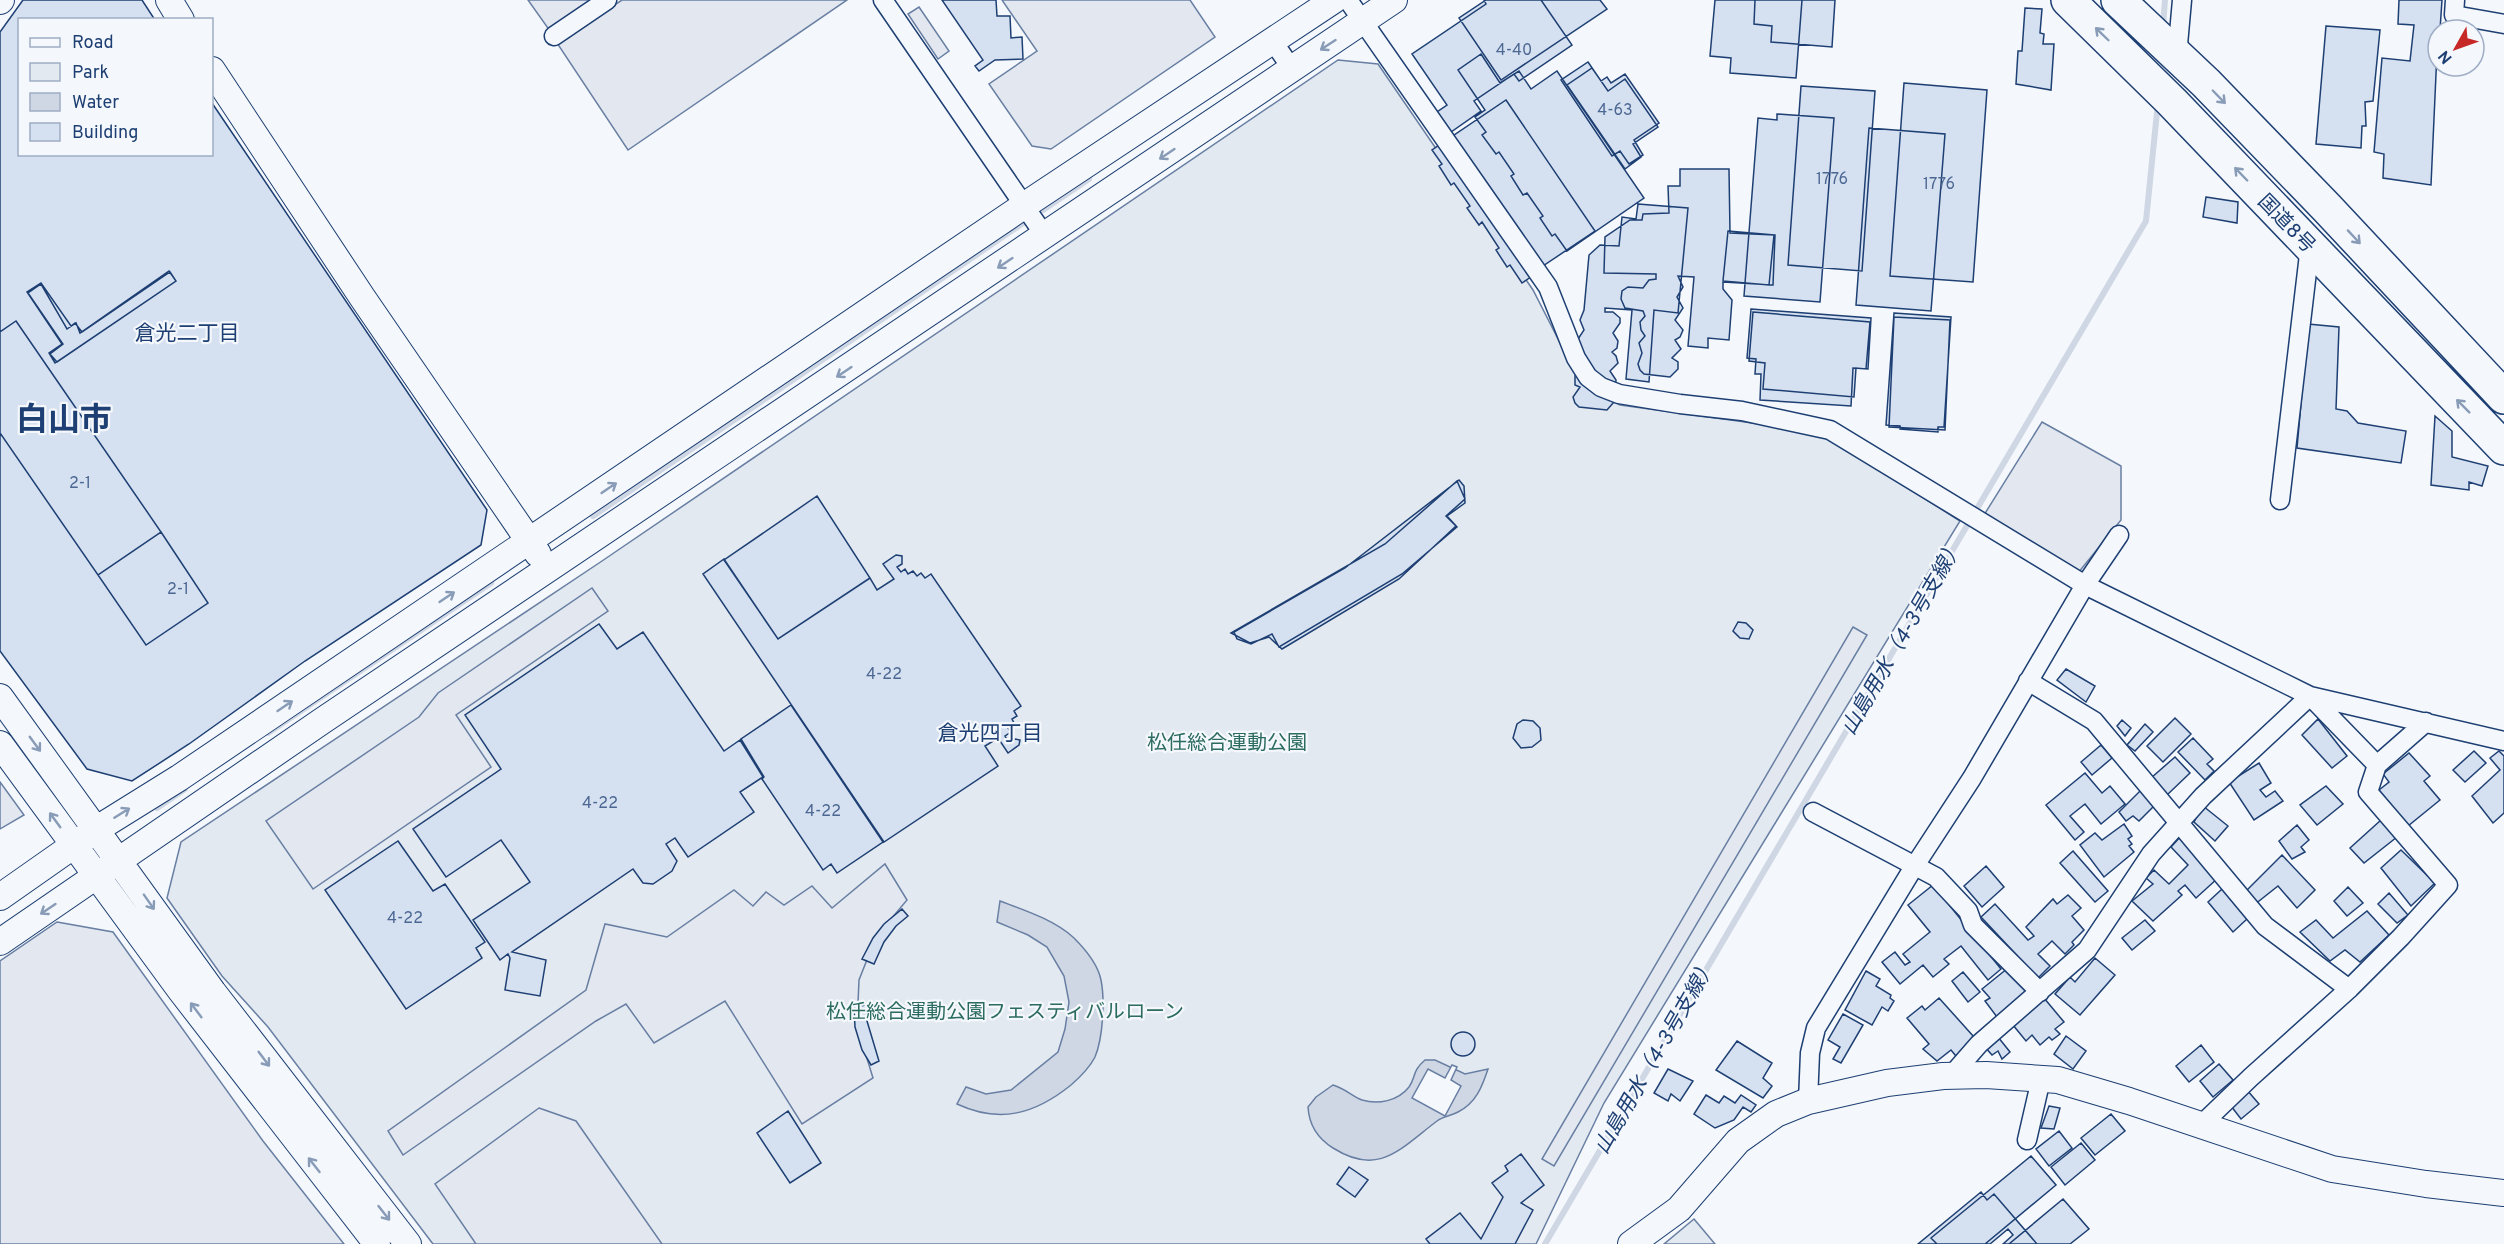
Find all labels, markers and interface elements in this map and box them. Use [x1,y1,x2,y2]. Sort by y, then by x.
legend [18,18,213,156]
north arrow [2426,18,2486,78]
one-way arrow [2095,26,2110,41]
text: Road [72,32,114,55]
one-way arrow [1320,38,1337,51]
house number: 4-40 [1496,41,1532,61]
text: N [2435,46,2457,67]
text: Park [72,62,109,85]
one-way arrow [2212,89,2226,104]
text: Water [72,92,119,115]
house number: 4-63 [1597,101,1633,121]
text: Building [72,122,138,145]
one-way arrow [1159,148,1175,160]
one-way arrow [2234,167,2248,182]
house number: 1776 [1816,170,1848,190]
house number: 1776 [1923,175,1955,195]
street label: 国道8号 [2251,189,2320,259]
one-way arrow [2347,229,2361,244]
one-way arrow [998,257,1014,269]
district label: 倉光二丁目 [135,321,240,348]
one-way arrow [836,366,852,378]
one-way arrow [2455,399,2470,414]
district label: 白山市 [16,402,112,442]
house number: 2-1 [69,474,91,494]
one-way arrow [600,482,616,494]
water label: 山島用水（4-3号支線） [1836,535,1970,740]
house number: 2-1 [167,580,189,600]
one-way arrow [438,591,455,603]
house number: 4-22 [866,665,902,685]
one-way arrow [276,699,293,711]
district label: 倉光四丁目 [938,721,1043,748]
park label: 松任総合運動公園 [1147,731,1307,757]
one-way arrow [28,735,41,751]
house number: 4-22 [582,794,618,814]
house number: 4-22 [805,802,841,822]
one-way arrow [113,806,130,818]
one-way arrow [49,812,61,828]
one-way arrow [143,893,155,909]
one-way arrow [40,903,57,915]
house number: 4-22 [387,909,423,929]
water label: 山島用水（4-3号支線） [1589,954,1723,1159]
park label: 松任総合運動公園フェスティバルローン [826,1000,1184,1026]
one-way arrow [189,1003,202,1019]
one-way arrow [258,1051,270,1067]
one-way arrow [308,1157,321,1173]
one-way arrow [377,1205,390,1221]

